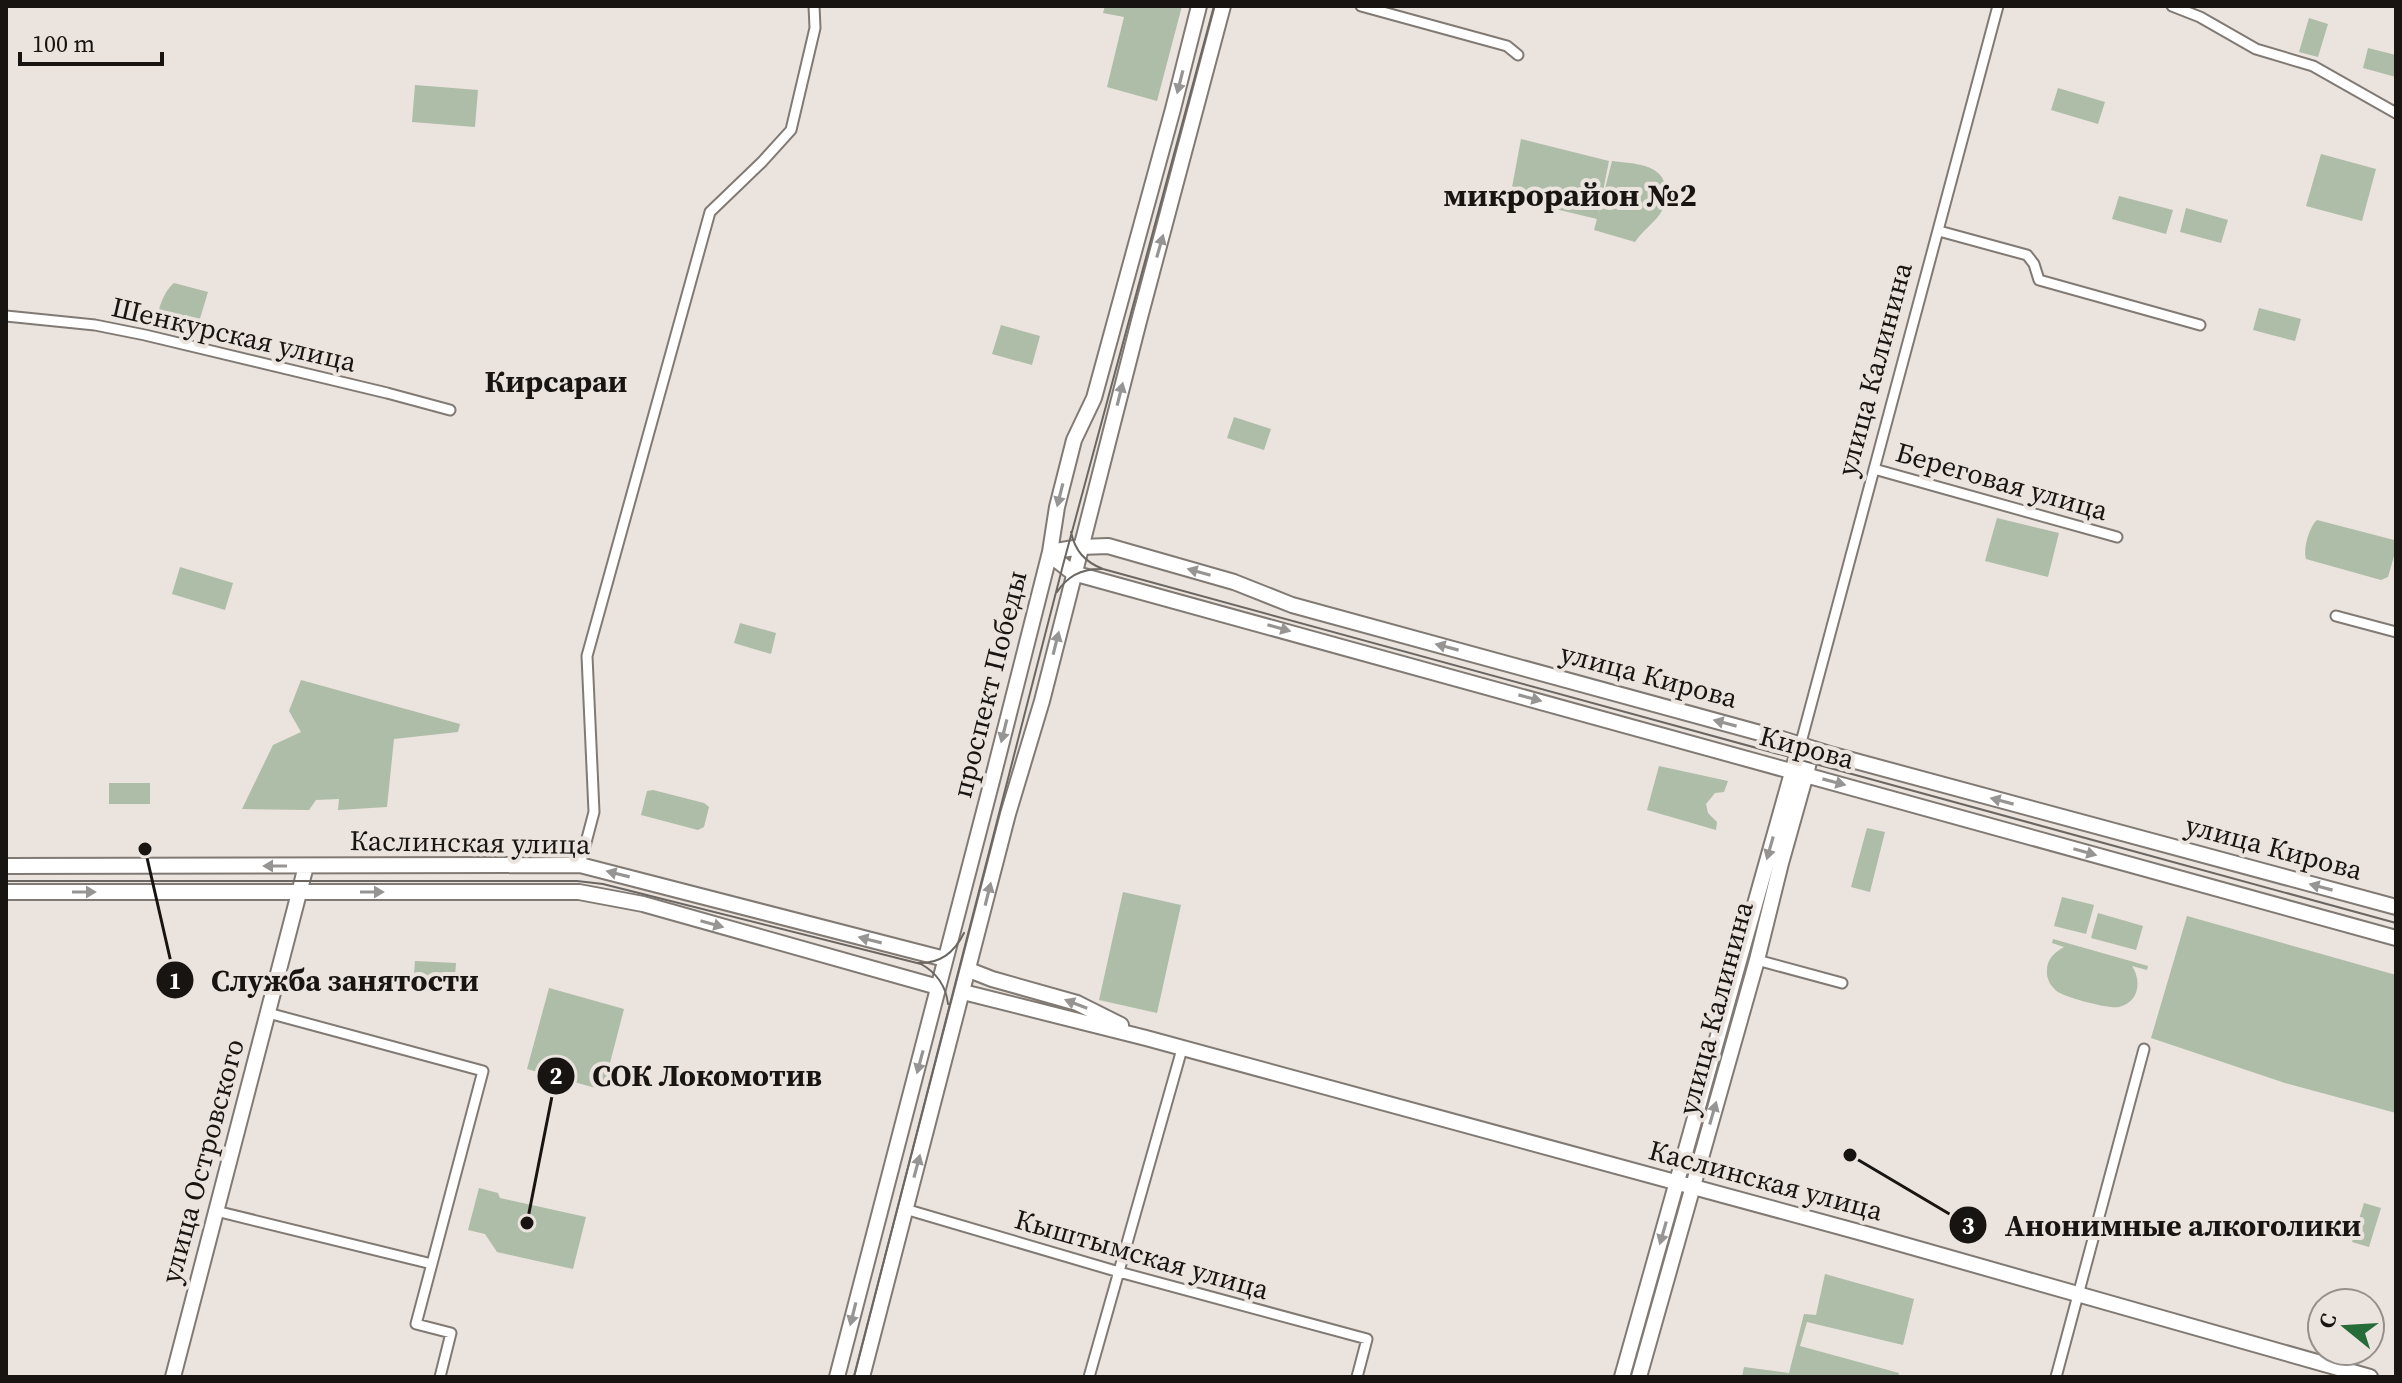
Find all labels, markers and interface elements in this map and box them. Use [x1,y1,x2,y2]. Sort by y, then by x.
scale bar [20,16,162,66]
text: 100 m [32,27,95,60]
one-way arrow [1173,69,1185,94]
district label: микрорайон №2 [1443,173,1697,217]
one-way arrow [1154,233,1167,257]
street label: улица Калинина [1827,257,1921,480]
street label: Шенкурская улица [108,287,361,381]
district label: Кирсараи [484,361,628,402]
one-way arrow [1114,382,1126,407]
street label: Береговая улица [1892,433,2113,530]
one-way arrow [1053,483,1065,508]
one-way arrow [1186,565,1211,577]
street label: проспект Победы [942,566,1036,802]
one-way arrow [1268,622,1292,635]
one-way arrow [1050,631,1063,656]
street label: улица Кирова [1556,633,1742,717]
one-way arrow [1435,640,1459,653]
one-way arrow [1517,692,1542,704]
street label: Кирова [1755,716,1859,778]
one-way arrow [1713,717,1738,729]
one-way arrow [998,719,1010,744]
one-way arrow [1823,776,1847,789]
one-way arrow [1990,794,2015,806]
street label: улица Кирова [2181,805,2367,889]
street label: Каслинская улица [349,821,591,863]
one-way arrow [1764,835,1776,860]
one-way arrow [2072,846,2097,858]
one-way arrow [262,860,287,872]
one-way arrow [605,867,630,880]
one-way arrow [2308,880,2333,892]
one-way arrow [983,882,995,907]
one-way arrow [72,886,97,898]
one-way arrow [360,886,385,898]
street label: улица Калинина [1668,896,1762,1119]
one-way arrow [700,918,724,931]
one-way arrow [857,933,882,946]
callout: Служба занятости [155,953,495,1007]
text: Служба занятости [211,960,479,1001]
text: 1 [168,964,182,997]
one-way arrow [1064,997,1088,1010]
street label: улица Островского [151,1035,253,1287]
callout: СОК Локомотив [536,1049,838,1103]
one-way arrow [913,1050,925,1075]
text: СОК Локомотив [592,1055,822,1096]
text: 2 [549,1059,563,1092]
one-way arrow [1708,1101,1720,1126]
street label: Каслинская улица [1645,1130,1888,1230]
one-way arrow [911,1153,923,1178]
callout: Анонимные алкоголики [1948,1198,2377,1252]
street label: Кыштымская улица [1011,1200,1274,1309]
text: Анонимные алкоголики [2005,1205,2361,1246]
text: 3 [1961,1209,1975,1242]
one-way arrow [1656,1220,1668,1245]
north arrow [2306,1287,2386,1367]
one-way arrow [847,1301,859,1326]
text: С [2311,1309,2343,1332]

